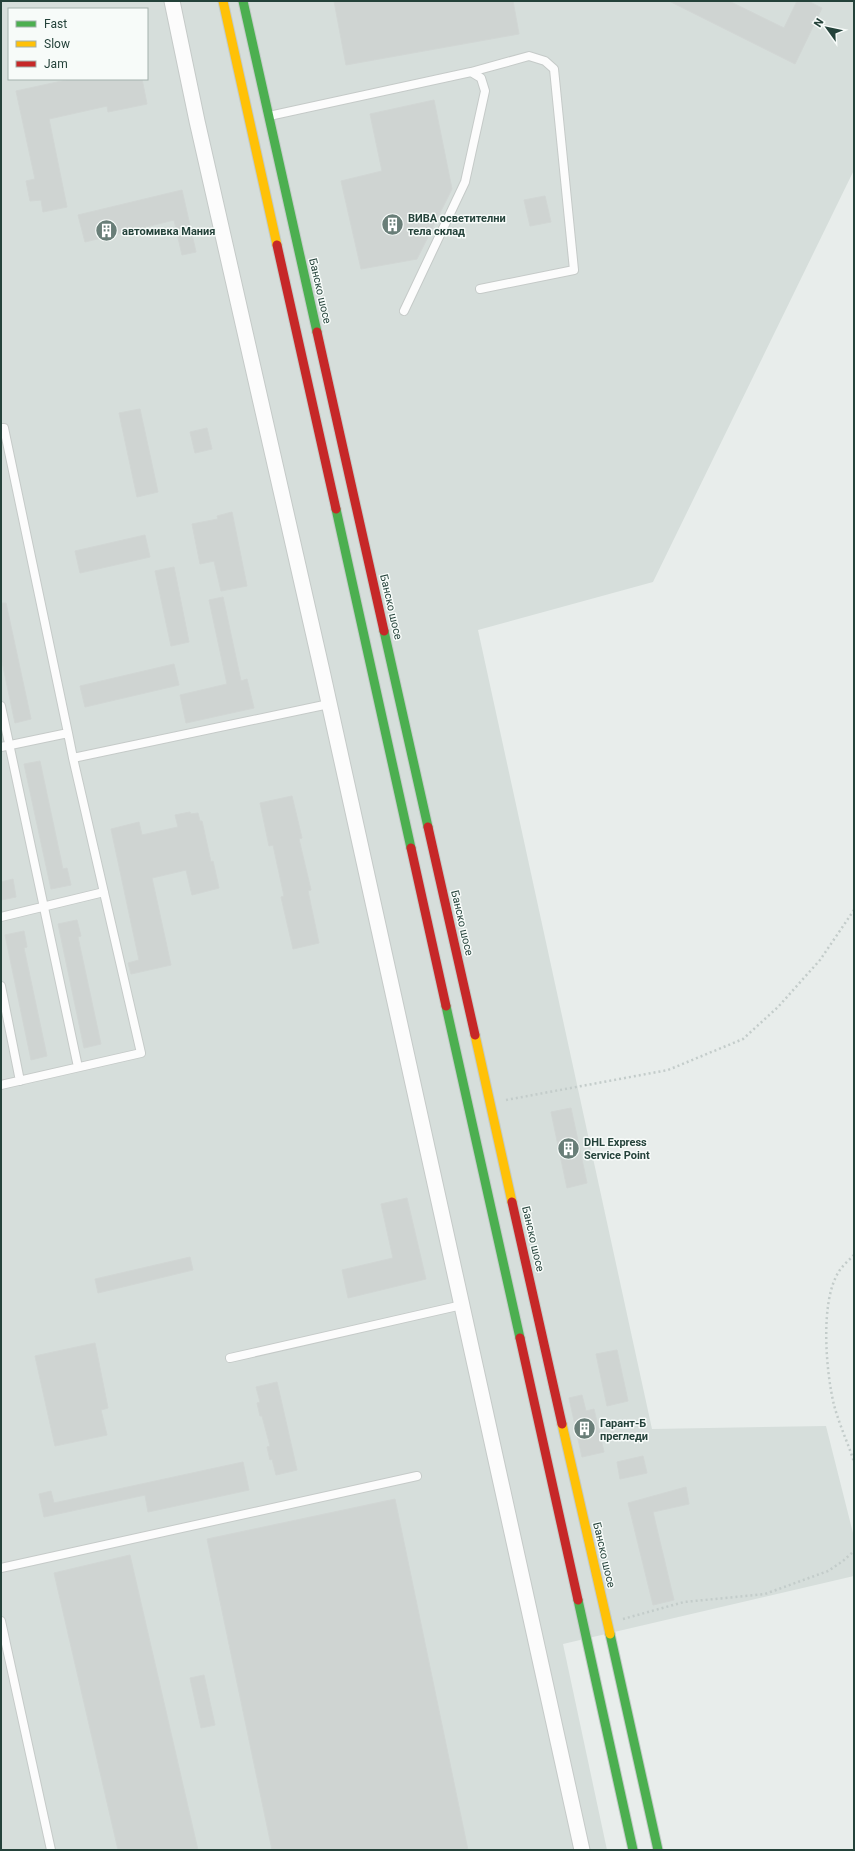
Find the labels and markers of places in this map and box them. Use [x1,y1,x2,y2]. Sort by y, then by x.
building icon: ВИВА осветителни тела склад [380,211,406,237]
place label: ВИВА осветителни тела склад [408,212,506,238]
building icon: автомивка Мания [93,218,119,244]
place label: автомивка Мания [122,225,215,238]
building icon: DHL Express Service Point [556,1135,582,1161]
place label: DHL Express Service Point [584,1136,650,1162]
building icon: Гарант-Б прегледи [572,1416,598,1442]
place label: Гарант-Б прегледи [600,1417,648,1443]

